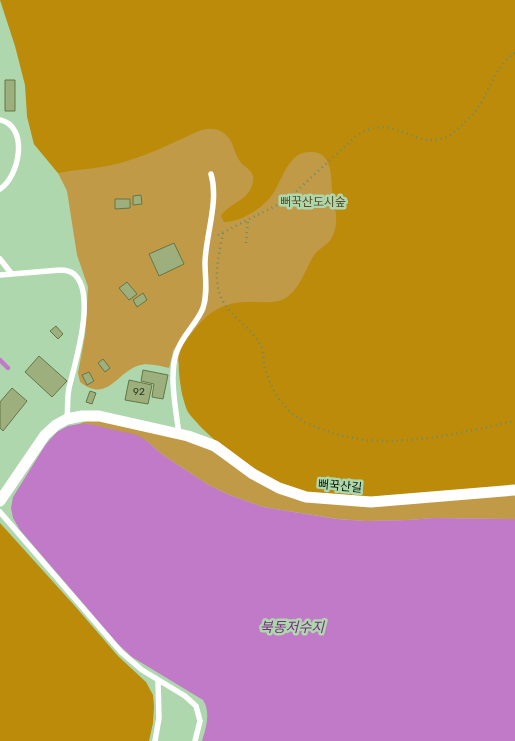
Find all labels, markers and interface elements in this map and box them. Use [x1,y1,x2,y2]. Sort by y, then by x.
park label: 뻐꾹산도시숲 [280,195,346,209]
house number: 92 [133,386,145,398]
street label: 뻐꾹산길 [317,477,363,495]
water label: 북동저수지 [260,619,325,636]

